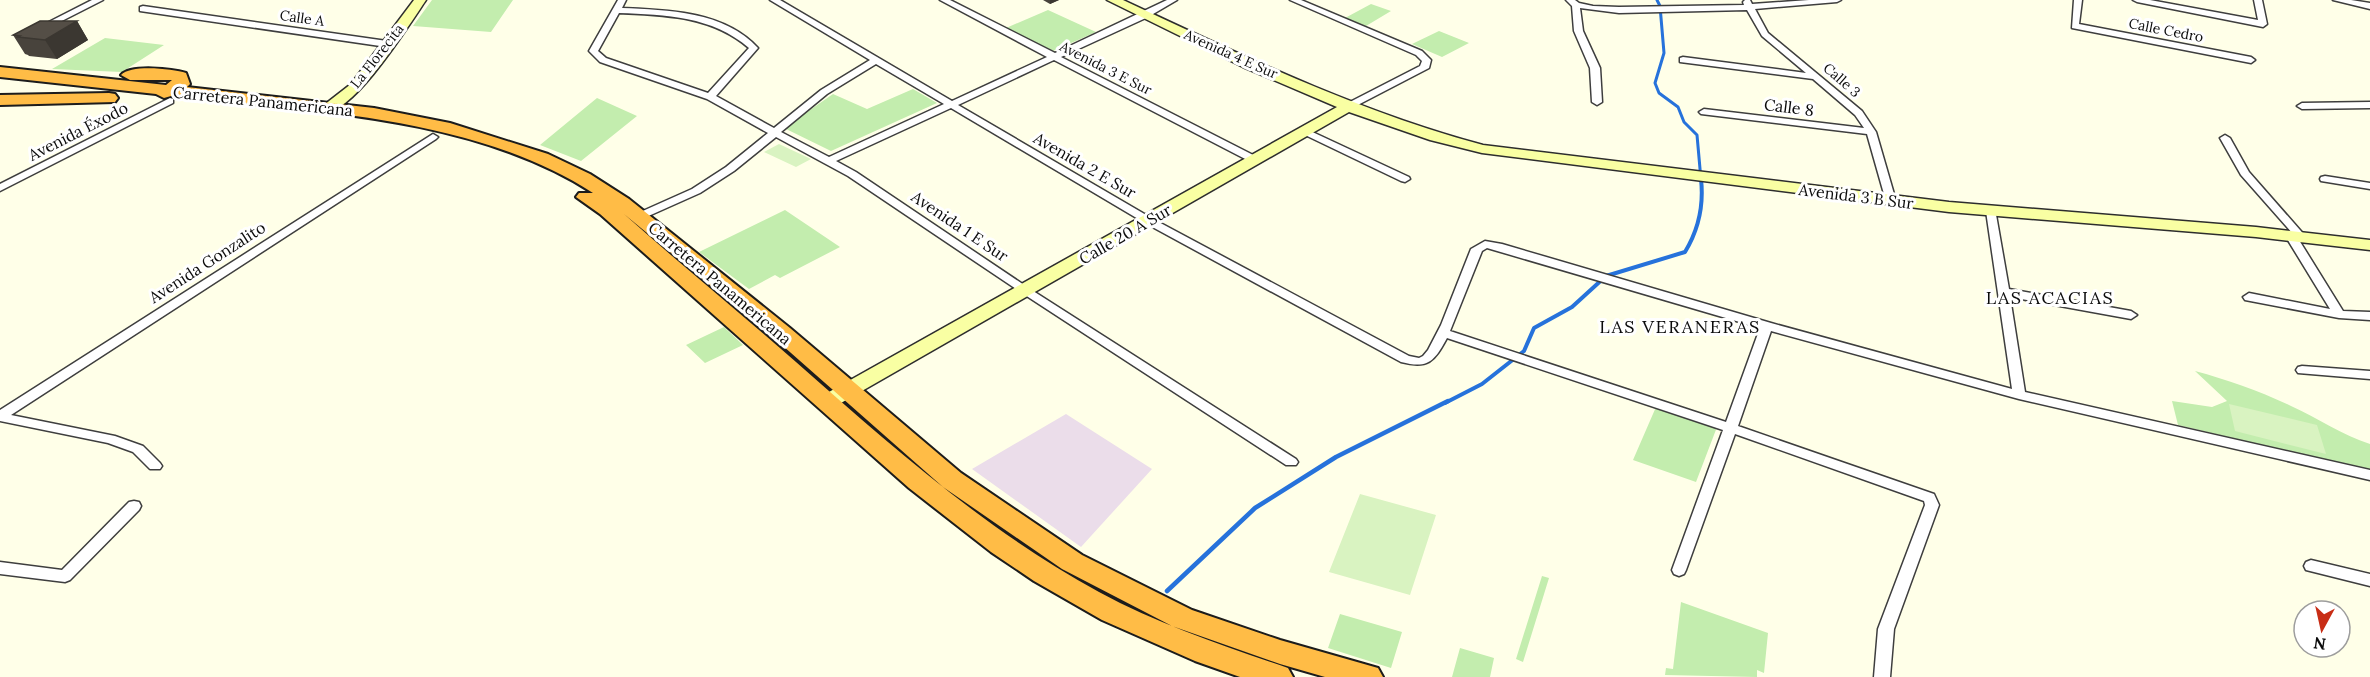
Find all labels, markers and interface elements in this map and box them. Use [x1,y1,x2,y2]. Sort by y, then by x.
street label: Calle A [279,6,326,30]
street label: Calle Cedro [2127,14,2205,46]
street label: La Florecita [346,20,408,92]
street label: Avenida 4 E Sur [1180,25,1281,83]
street label: Avenida 3 E Sur [1056,37,1155,99]
street label: Calle 3 [1820,59,1865,101]
street label: Carretera Panamericana [172,82,354,120]
street label: Calle 8 [1763,94,1815,120]
street label: Avenida Éxodo [24,97,131,165]
street label: Avenida 2 E Sur [1029,127,1140,202]
street label: Avenida 3 B Sur [1797,179,1915,213]
street label: Avenida 1 E Sur [907,186,1012,266]
street label: Calle 20 A Sur [1075,199,1175,269]
street label: Avenida Gonzalito [144,217,269,308]
street label: Carretera Panamericana [644,217,796,349]
district label: LAS ACACIAS [1986,286,2114,309]
district label: LAS VERANERAS [1599,315,1761,338]
north arrow [2292,599,2352,659]
text: N [2312,633,2327,655]

